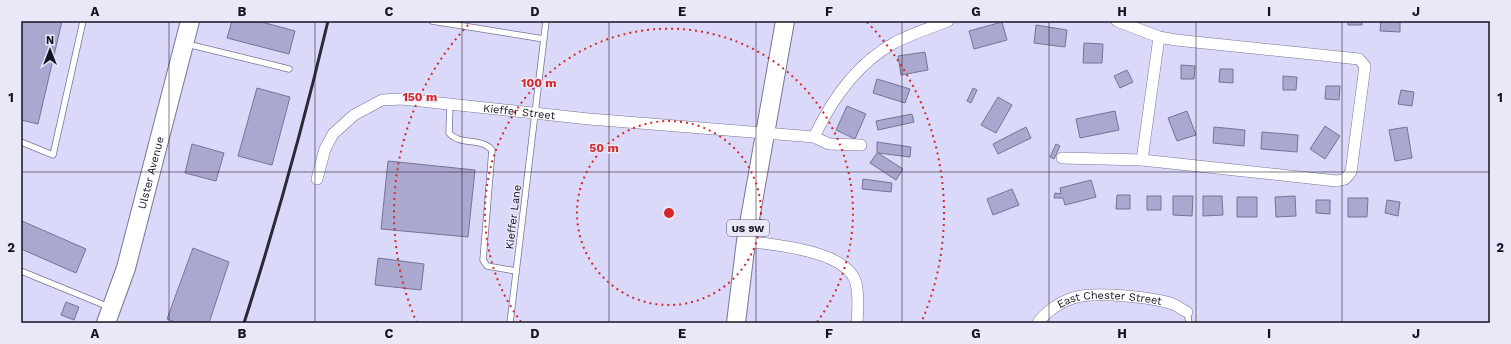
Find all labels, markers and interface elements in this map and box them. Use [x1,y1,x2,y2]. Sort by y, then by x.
text: A [91,4,100,19]
text: B [238,4,247,19]
text: C [385,4,394,19]
text: D [530,4,540,19]
text: E [678,4,686,19]
text: F [825,4,833,19]
text: G [971,4,981,19]
text: H [1117,4,1127,19]
text: I [1267,4,1271,19]
text: J [1412,4,1420,19]
north arrow [30,30,70,70]
text: N [46,34,54,47]
text: 100 m [521,76,557,90]
text: 1 [8,90,14,105]
text: 150 m [403,90,437,104]
text: 1 [1497,90,1503,105]
street label: Kieffer Street [482,102,556,122]
street label: Ulster Avenue [136,135,167,210]
text: 50 m [589,141,619,155]
street label: Kieffer Lane [503,184,524,250]
centre of rings [662,206,676,220]
road number: US 9W [727,220,769,236]
text: 2 [7,240,15,255]
text: 2 [1496,240,1504,255]
street label: East Chester Street [1055,289,1163,311]
text: A [91,326,100,341]
text: B [238,326,247,341]
text: C [385,326,394,341]
text: D [530,326,540,341]
text: E [678,326,686,341]
text: F [825,326,833,341]
text: G [971,326,981,341]
text: H [1117,326,1127,341]
text: I [1267,326,1271,341]
text: J [1412,326,1420,341]

